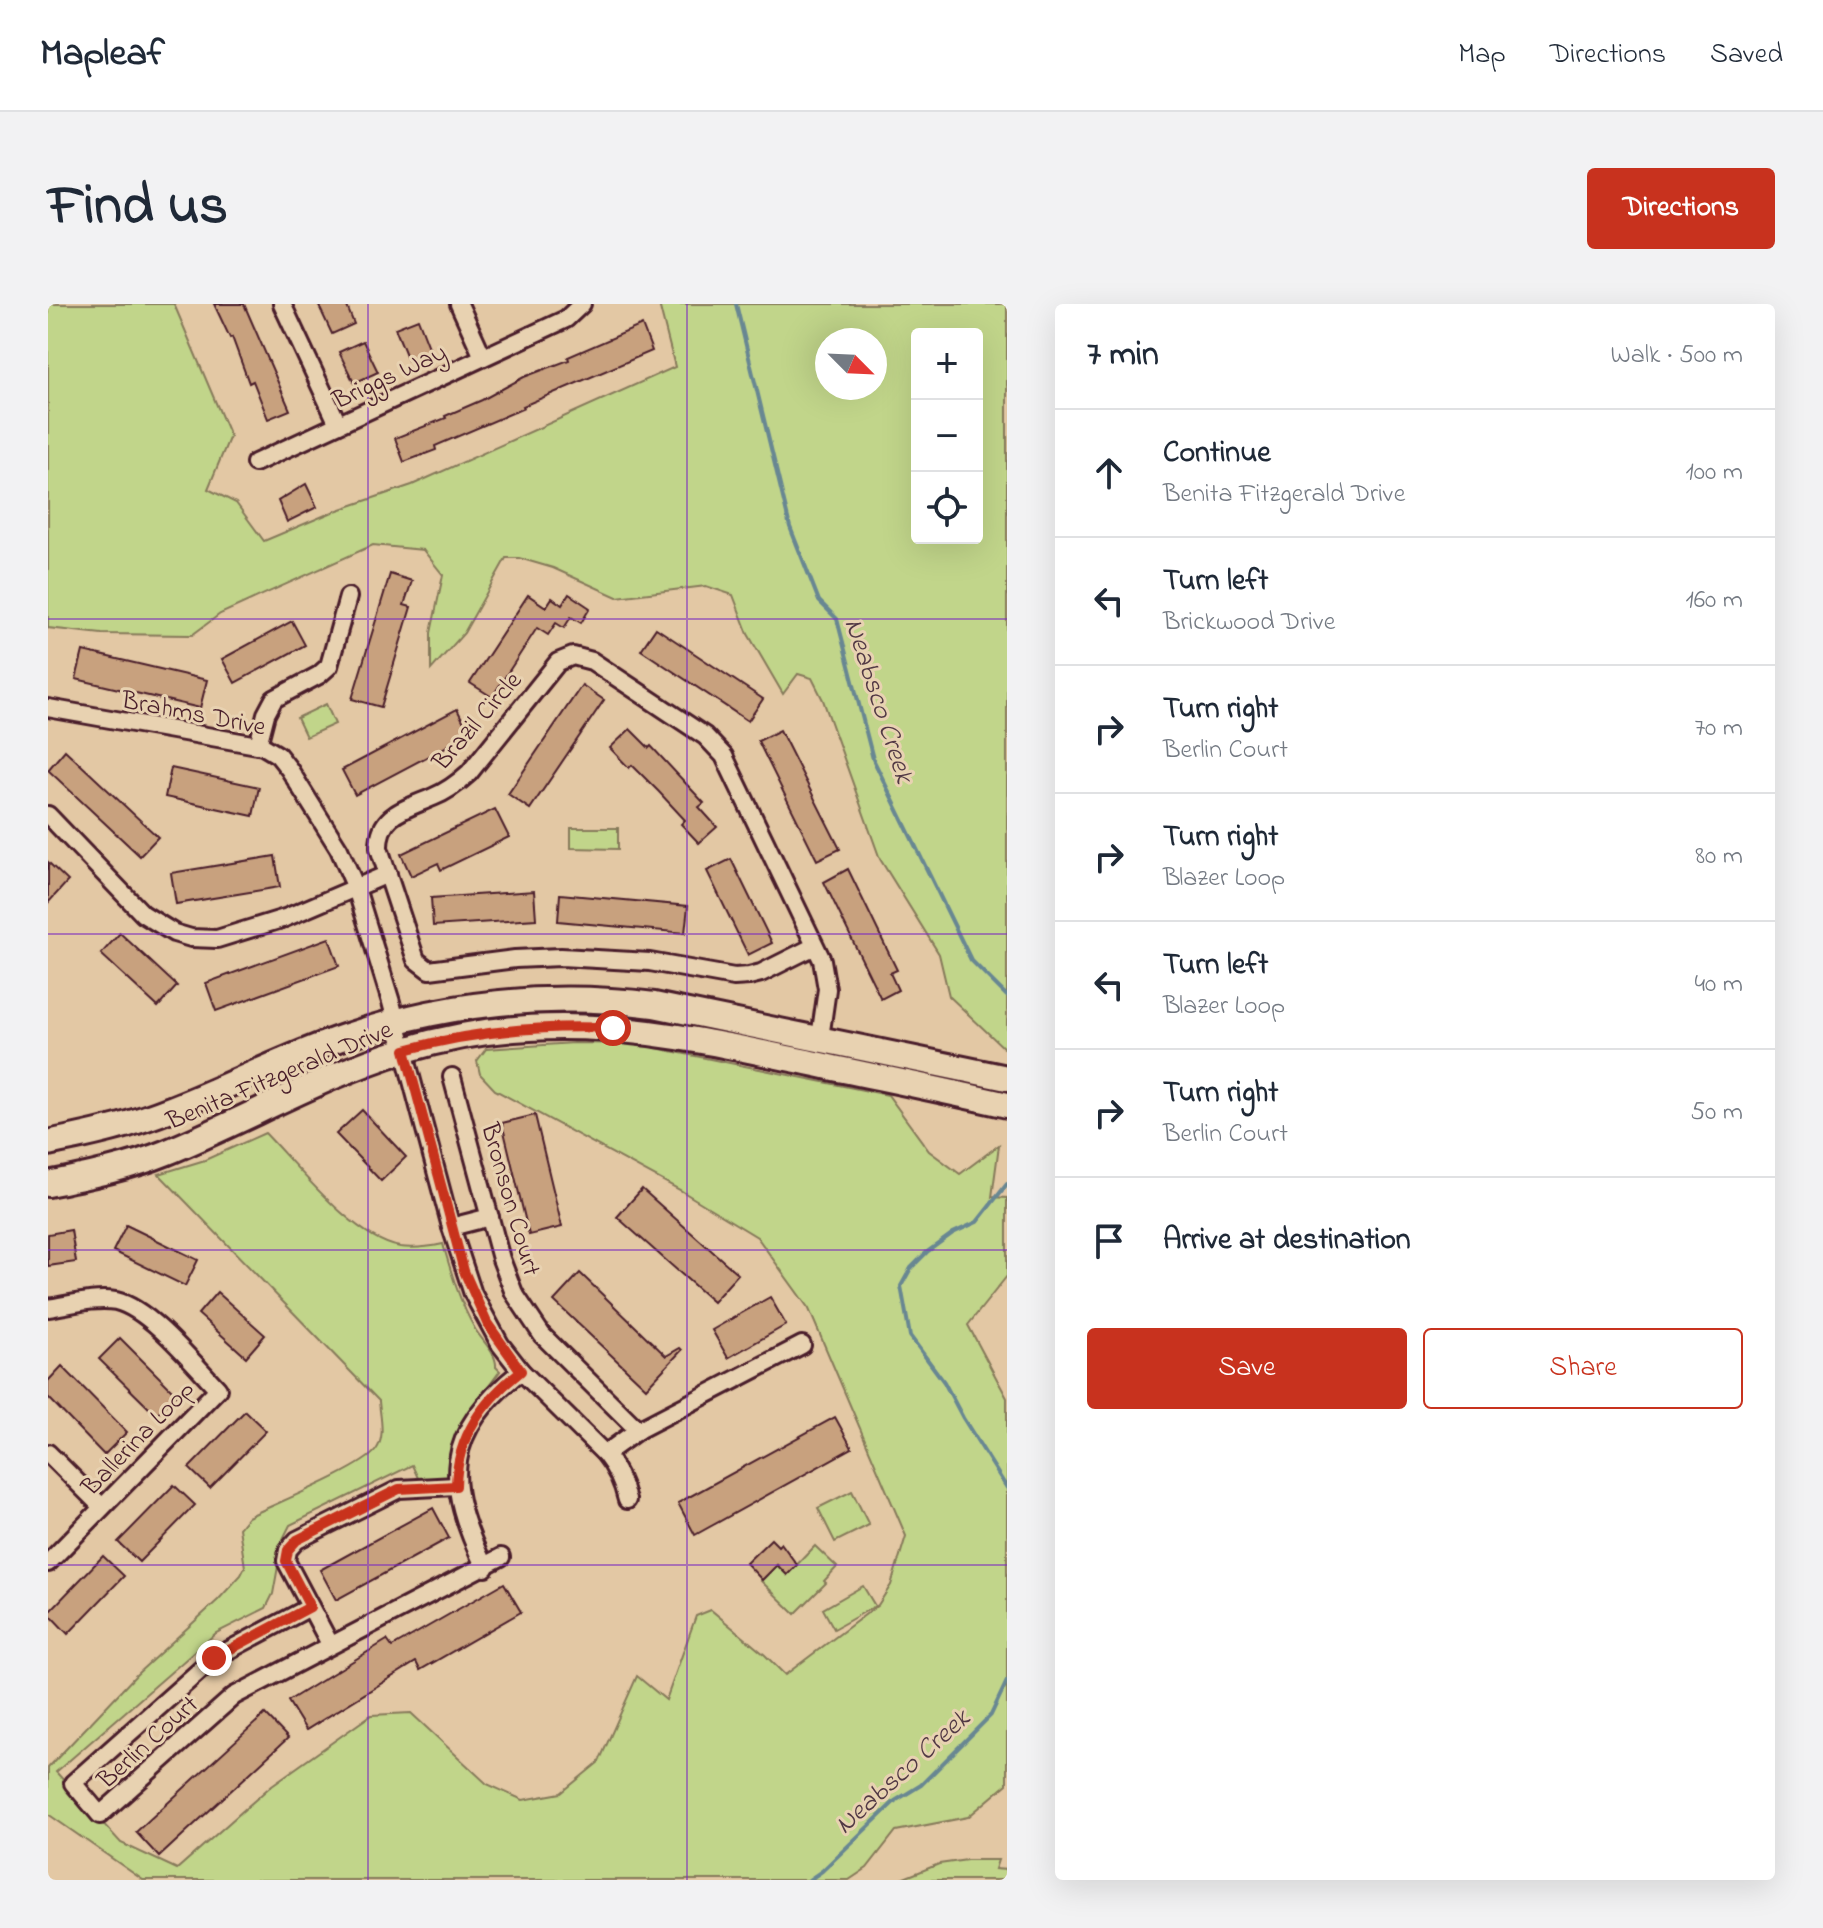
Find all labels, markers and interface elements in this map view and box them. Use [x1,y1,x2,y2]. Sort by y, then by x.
text: Mapleaf [40,27,165,83]
text: Map [1458,35,1506,76]
text: Directions [1550,35,1666,76]
text: Saved [1710,35,1783,76]
text: Find us [48,168,228,249]
button: Directions [1587,168,1775,249]
north arrow [815,328,887,400]
map controls [911,328,983,544]
button: + [911,328,983,400]
text: 7 min [1087,331,1159,381]
street label: Briggs Way [326,335,454,421]
text: Walk · 500 m [1611,337,1743,375]
button: − [911,400,983,472]
text: Continue [1163,432,1271,476]
icon: ahead [1087,451,1131,495]
text: 100 m [1686,454,1743,492]
button: locate [911,472,983,544]
text: Benita Fitzgerald Drive [1163,476,1405,514]
text: Turn left [1163,560,1268,604]
icon: left [1087,579,1131,623]
text: 160 m [1685,582,1743,620]
text: Brickwood Drive [1163,604,1335,642]
water label: Neabsco Creek [832,613,924,790]
street label: Brazil Circle [424,664,532,781]
street label: Brahms Drive [117,682,269,748]
text: Turn right [1163,688,1278,732]
icon: right [1087,707,1131,751]
text: 70 m [1694,710,1743,748]
text: Berlin Court [1163,732,1288,770]
text: Turn right [1163,816,1278,860]
icon: right [1087,835,1131,879]
text: 80 m [1695,838,1743,876]
text: Blazer Loop [1163,860,1285,898]
text: Turn left [1163,944,1268,988]
icon: left [1087,963,1131,1007]
text: 40 m [1694,966,1743,1004]
text: Blazer Loop [1163,988,1285,1026]
route start [595,1010,631,1046]
street label: Benita Fitzgerald Drive [160,1012,399,1142]
text: Turn right [1163,1072,1278,1116]
icon: right [1087,1091,1131,1135]
text: 50 m [1690,1094,1743,1132]
text: Berlin Court [1163,1116,1288,1154]
street label: Bronson Court [469,1118,549,1281]
icon: arrive [1087,1219,1131,1263]
text: Arrive at destination [1163,1219,1411,1263]
button: Save [1087,1328,1407,1409]
button: Share [1423,1328,1743,1409]
street label: Ballerina Loop [73,1372,205,1507]
route end [196,1640,232,1676]
street label: Berlin Court [89,1687,208,1800]
water label: Neabsco Creek [826,1699,982,1845]

